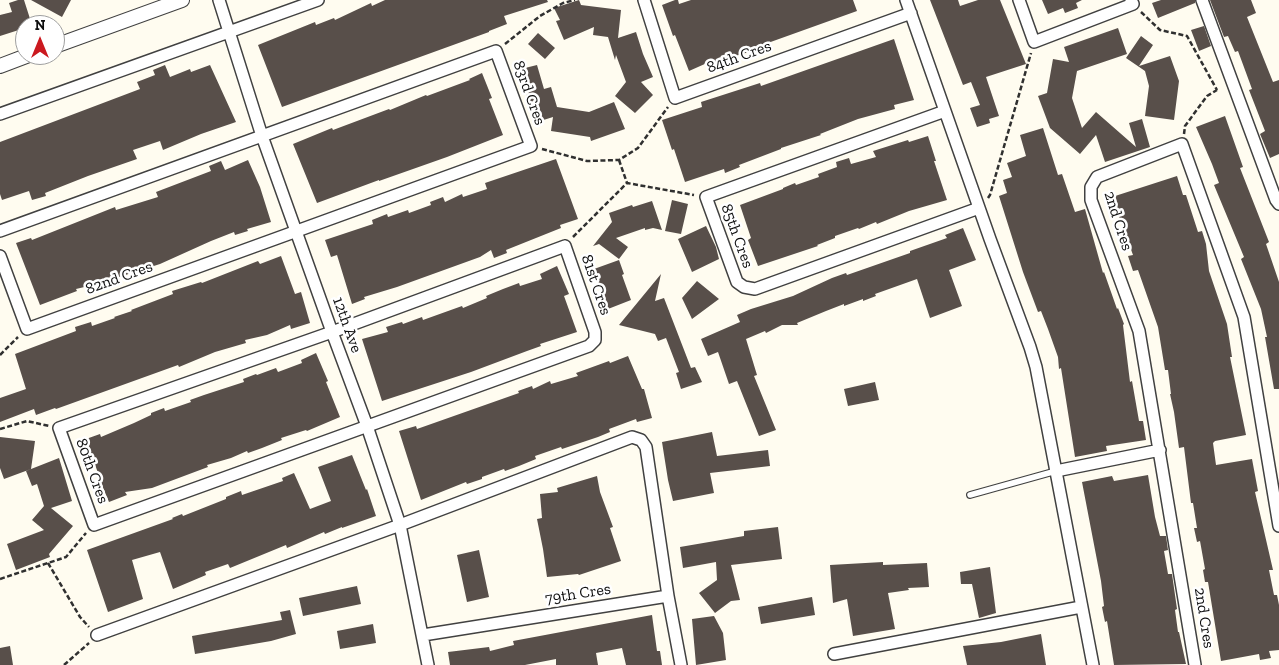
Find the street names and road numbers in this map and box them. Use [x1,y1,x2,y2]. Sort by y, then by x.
street label: 84th Cres [704,36,774,78]
street label: 83rd Cres [508,58,550,128]
street label: 2nd Cres [1099,189,1137,253]
street label: 85th Cres [717,201,757,271]
street label: 81st Cres [577,252,615,318]
street label: 82nd Cres [83,257,155,299]
street label: 12th Ave [328,294,366,356]
street label: 80th Cres [71,436,113,506]
street label: 79th Cres [544,579,612,609]
street label: 2nd Cres [1190,586,1218,650]

